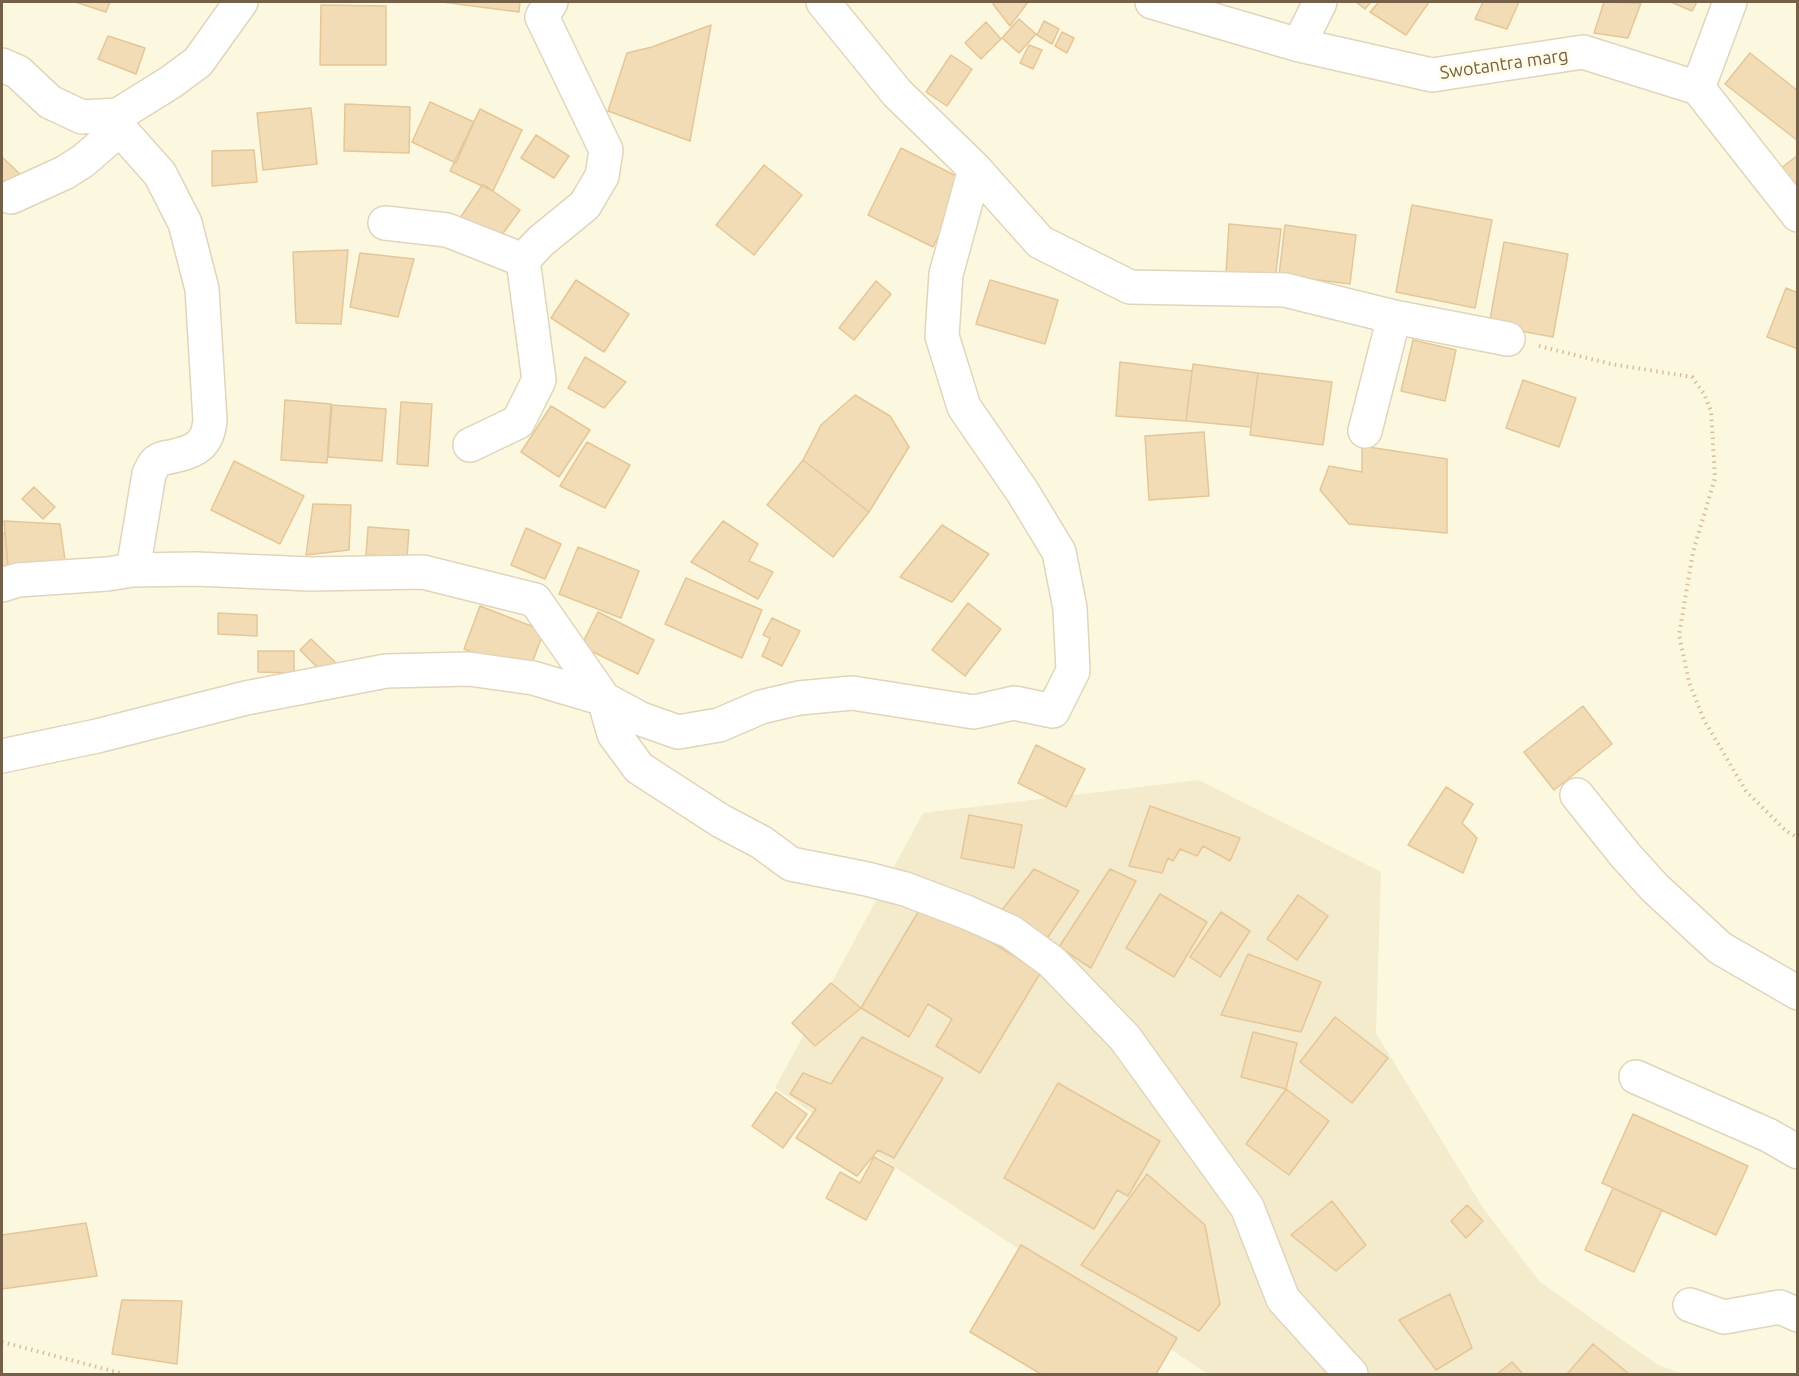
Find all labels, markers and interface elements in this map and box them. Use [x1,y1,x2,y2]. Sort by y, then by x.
street label: Swotantra marg [1438,44,1570,84]

